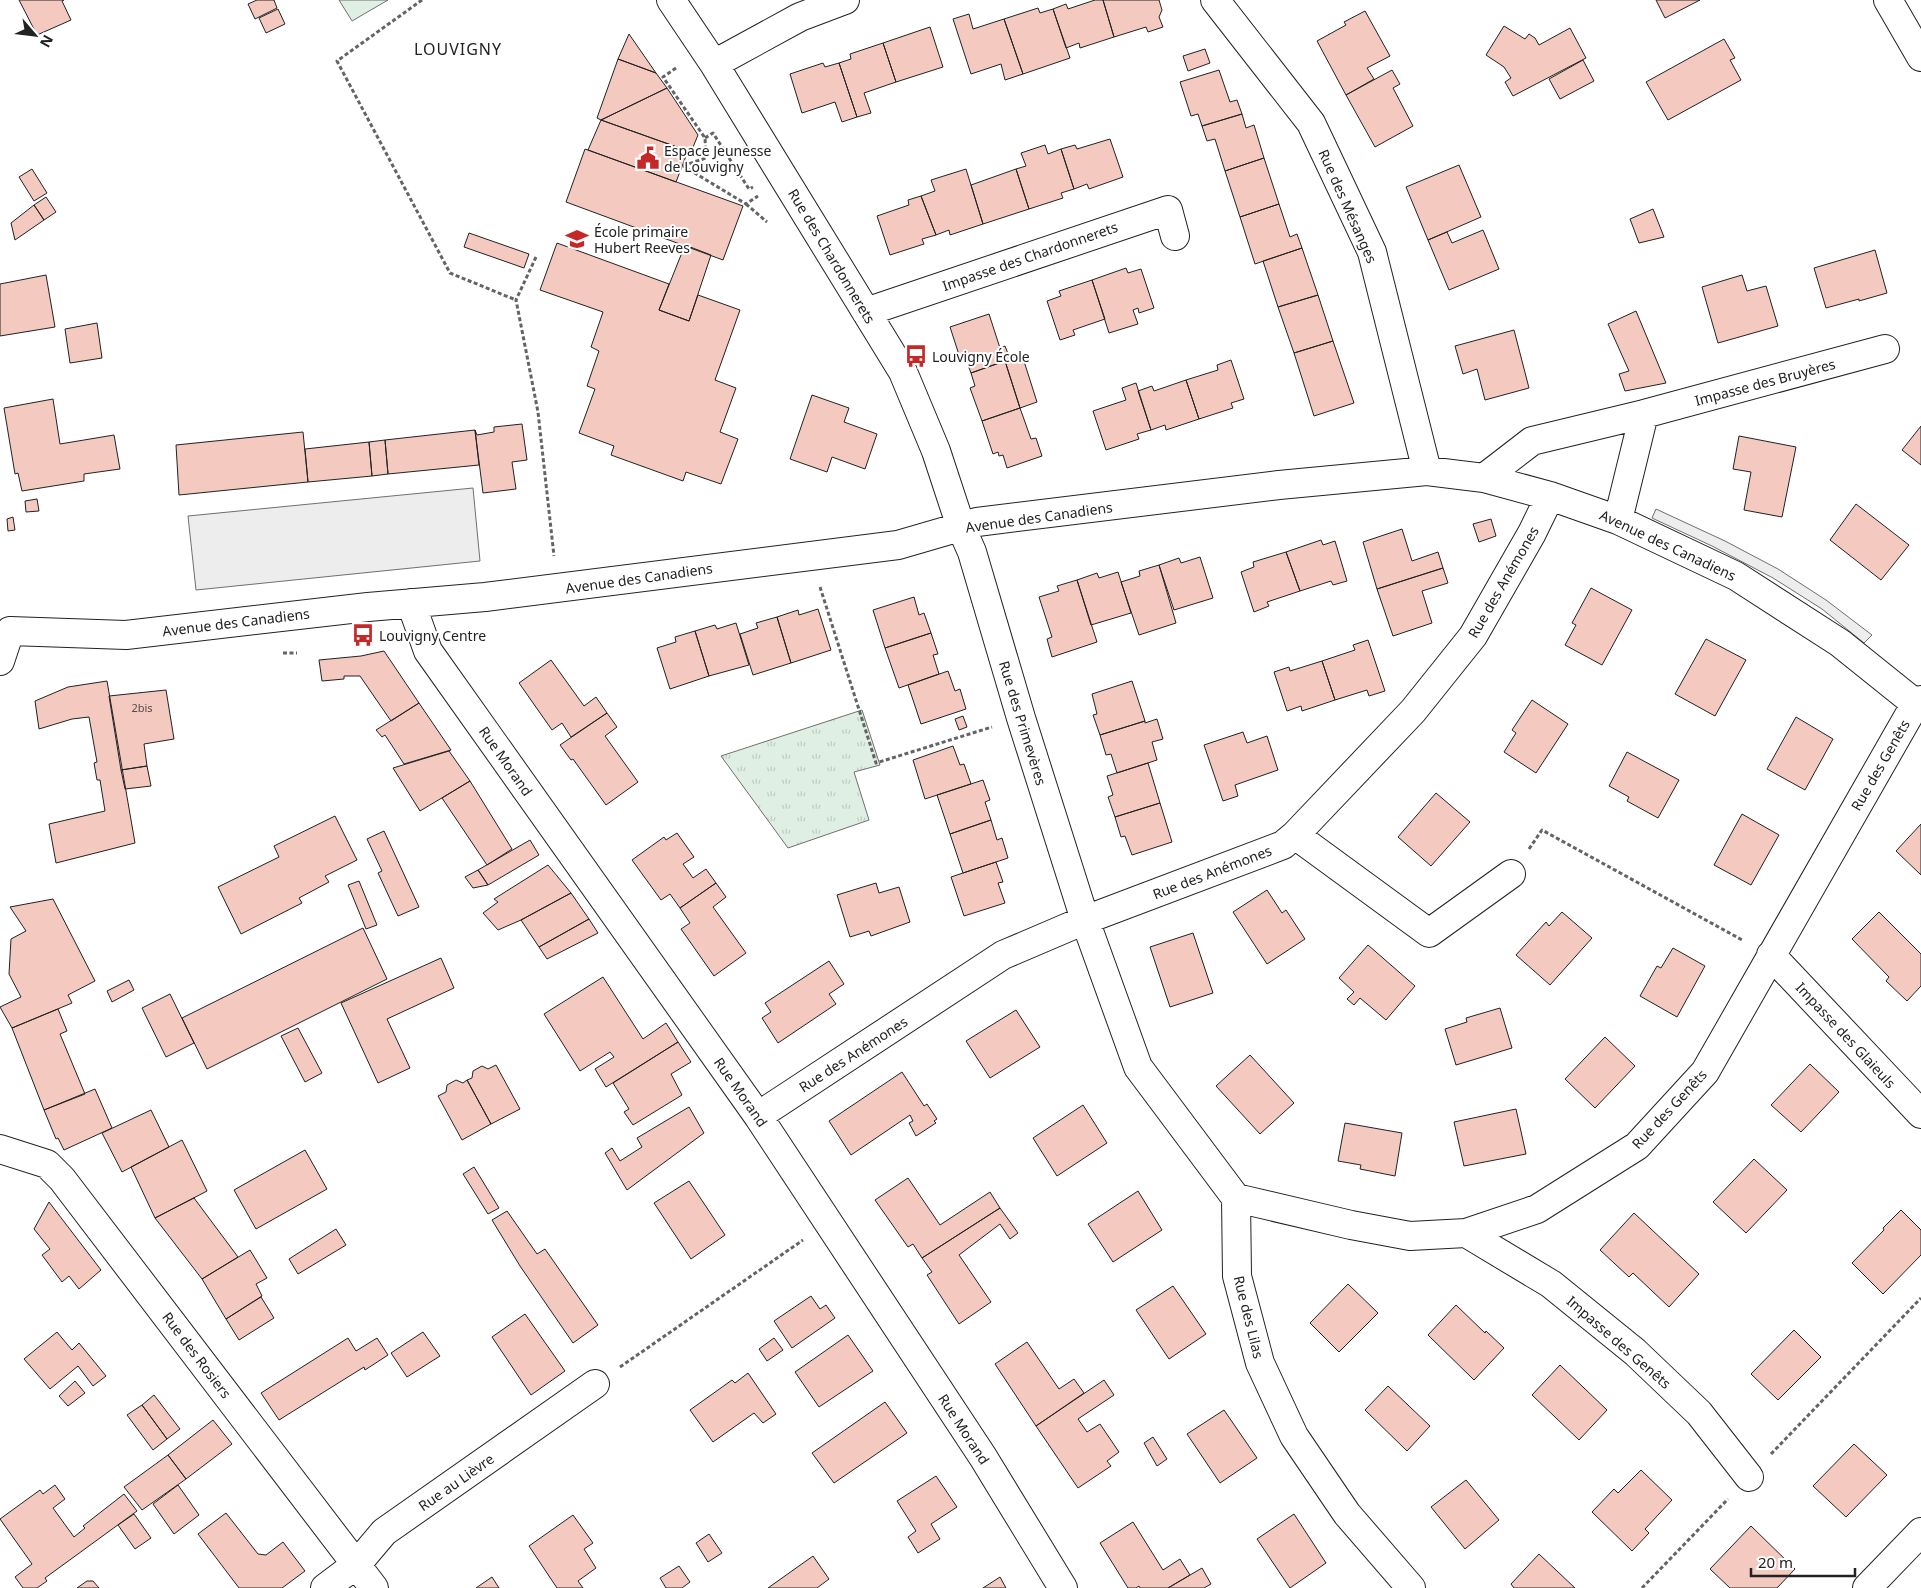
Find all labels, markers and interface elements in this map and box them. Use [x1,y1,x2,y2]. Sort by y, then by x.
north arrow [10,10,60,60]
text: N [36,32,58,51]
district label: LOUVIGNY [414,38,502,60]
place label: Espace Jeunesse de Louvigny [664,141,772,176]
public building icon: Espace Jeunesse de Louvigny [635,145,661,171]
street label: Rue des Mésanges [1314,146,1382,266]
street label: Rue des Chardonnerets [784,185,880,327]
street label: Impasse des Chardonnerets [940,217,1121,295]
place label: École primaire Hubert Reeves [594,222,690,257]
school or university icon: École primaire Hubert Reeves [564,226,590,252]
bus stop icon: Louvigny École [903,343,929,369]
place label: Louvigny École [932,347,1030,366]
street label: Impasse des Bruyères [1693,354,1838,410]
street label: Avenue des Canadiens [964,497,1114,537]
street label: Avenue des Canadiens [1597,505,1739,585]
street label: Rue des Anémones [1463,522,1543,641]
street label: Avenue des Canadiens [564,558,714,598]
street label: Avenue des Canadiens [161,603,311,640]
bus stop icon: Louvigny Centre [350,622,376,648]
place label: Louvigny Centre [379,626,486,645]
street label: Rue des Primevères [995,658,1051,788]
house number: 2bis [131,700,153,715]
street label: Rue des Genêts [1846,716,1914,814]
street label: Rue Morand [475,723,537,799]
street label: Rue des Anémones [1150,840,1275,903]
street label: Impasse des Glaieuls [1792,978,1900,1092]
street label: Rue des Anémones [795,1012,911,1096]
street label: Rue Morand [710,1054,772,1130]
street label: Rue des Genêts [1627,1065,1711,1153]
street label: Rue des Lilas [1230,1274,1269,1361]
street label: Impasse des Genêts [1563,1291,1675,1393]
street label: Rue des Rosiers [158,1308,236,1402]
street label: Rue Morand [934,1390,994,1468]
street label: Rue au Lièvre [414,1449,498,1515]
scale bar [1751,1546,1855,1578]
text: 20 m [1758,1552,1793,1572]

